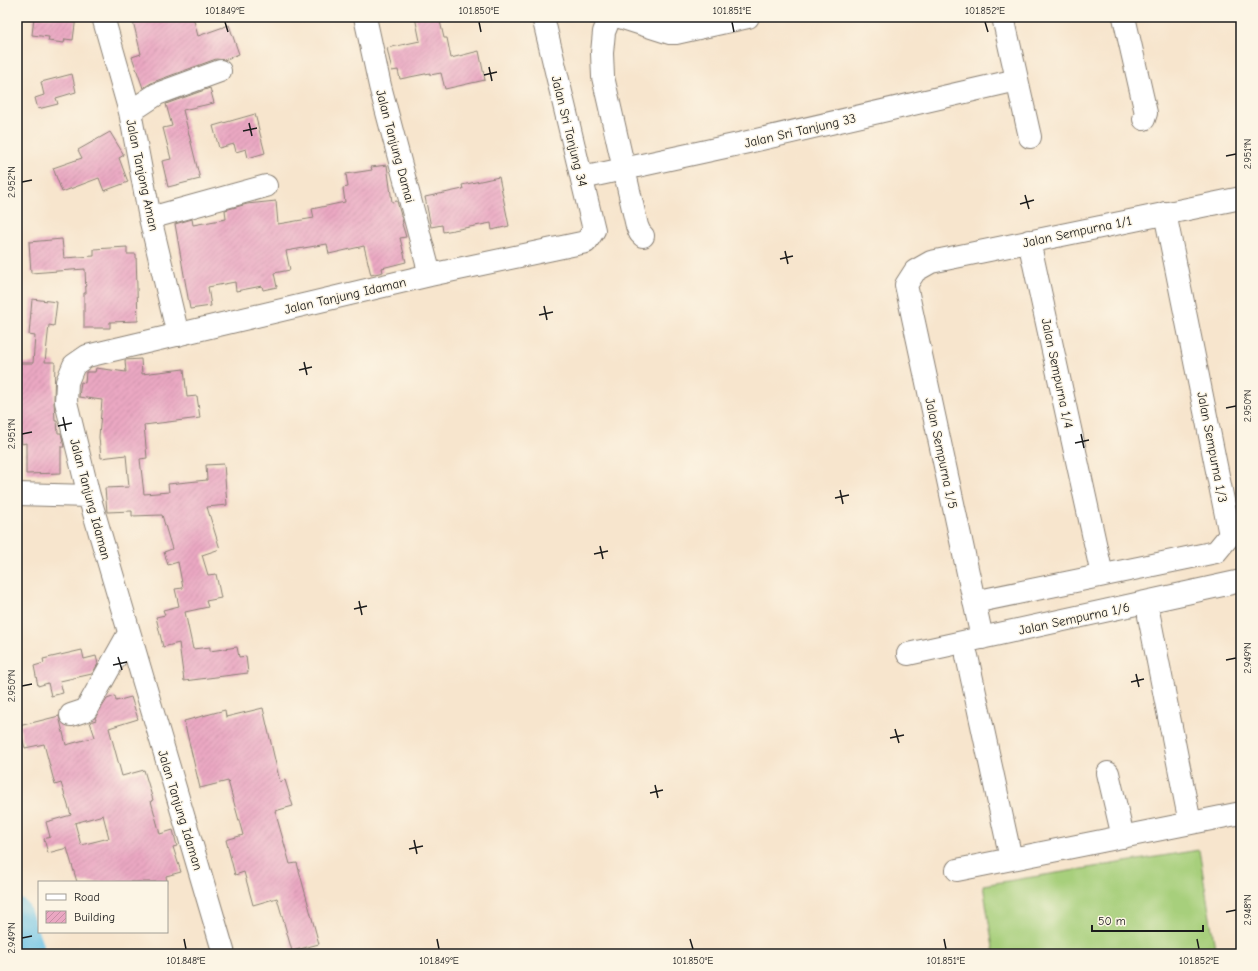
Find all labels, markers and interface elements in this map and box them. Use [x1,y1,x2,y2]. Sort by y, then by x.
text: 101.849°E [205,5,245,17]
text: 101.850°E [459,5,499,17]
text: 101.851°E [713,5,751,17]
text: 101.852°E [965,5,1005,17]
street label: Jalan Sri Tanjung 34 [548,74,591,188]
street label: Jalan Tanjung Damai [373,88,418,204]
street label: Jalan Sri Tanjung 33 [743,110,857,151]
street label: Jalan Tanjong Aman [123,118,162,232]
text: 2.951°N [1242,139,1254,169]
text: 2.952°N [6,166,18,198]
street label: Jalan Sempurna 1/1 [1021,213,1133,250]
street label: Jalan Tanjung Idaman [283,274,408,317]
street label: Jalan Sempurna 1/4 [1039,317,1077,430]
street label: Jalan Sempurna 1/3 [1194,390,1231,504]
text: 2.950°N [1242,390,1254,422]
street label: Jalan Sempurna 1/5 [922,396,961,510]
text: 2.951°N [6,419,18,449]
street label: Jalan Tanjung Idaman [67,437,114,561]
street label: Jalan Sempurna 1/6 [1017,599,1131,638]
text: 2.949°N [1242,642,1254,674]
text: 2.950°N [6,670,18,702]
street label: Jalan Tanjung Idaman [155,748,206,872]
legend [38,881,168,933]
text: Road [74,890,100,904]
text: 2.948°N [1242,894,1254,926]
scale bar [1092,907,1203,933]
text: Building [74,910,115,924]
text: 50 m [1098,914,1126,928]
text: 2.949°N [6,922,18,954]
text: 101.848°E [166,955,206,967]
text: 101.849°E [419,955,459,967]
text: 101.850°E [673,955,713,967]
text: 101.851°E [927,955,965,967]
text: 101.852°E [1179,955,1219,967]

